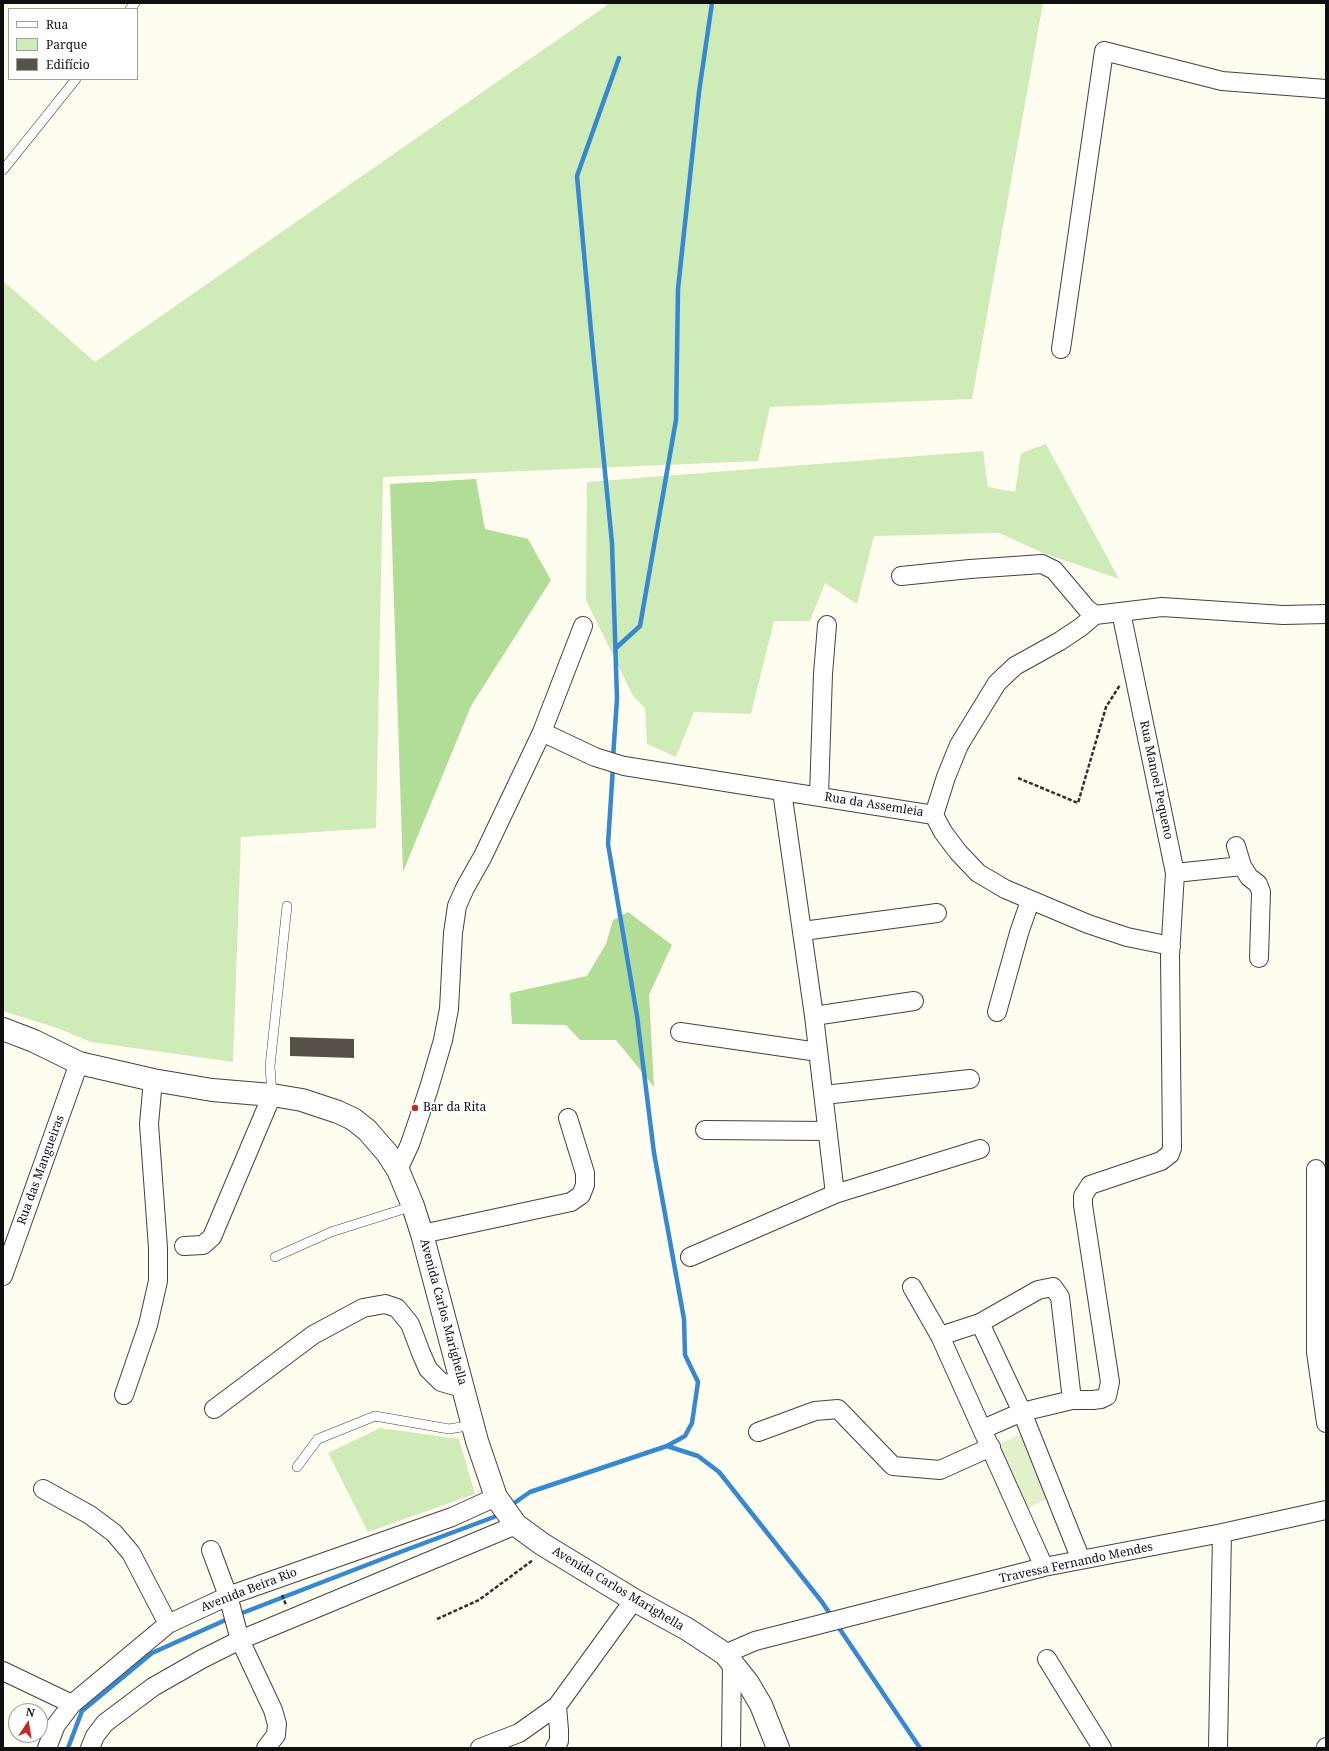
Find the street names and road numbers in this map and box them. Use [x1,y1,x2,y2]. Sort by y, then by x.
street label: Rua Manoel Pequeno [1136,719,1176,841]
street label: Rua da Assemleia [823,790,925,820]
street label: Rua das Mangueiras [14,1113,68,1227]
street label: Avenida Carlos Marighella [416,1237,470,1387]
street label: Travessa Fernando Mendes [998,1540,1154,1586]
street label: Avenida Carlos Marighella [550,1544,686,1634]
street label: Avenida Beira Rio [199,1565,299,1615]

